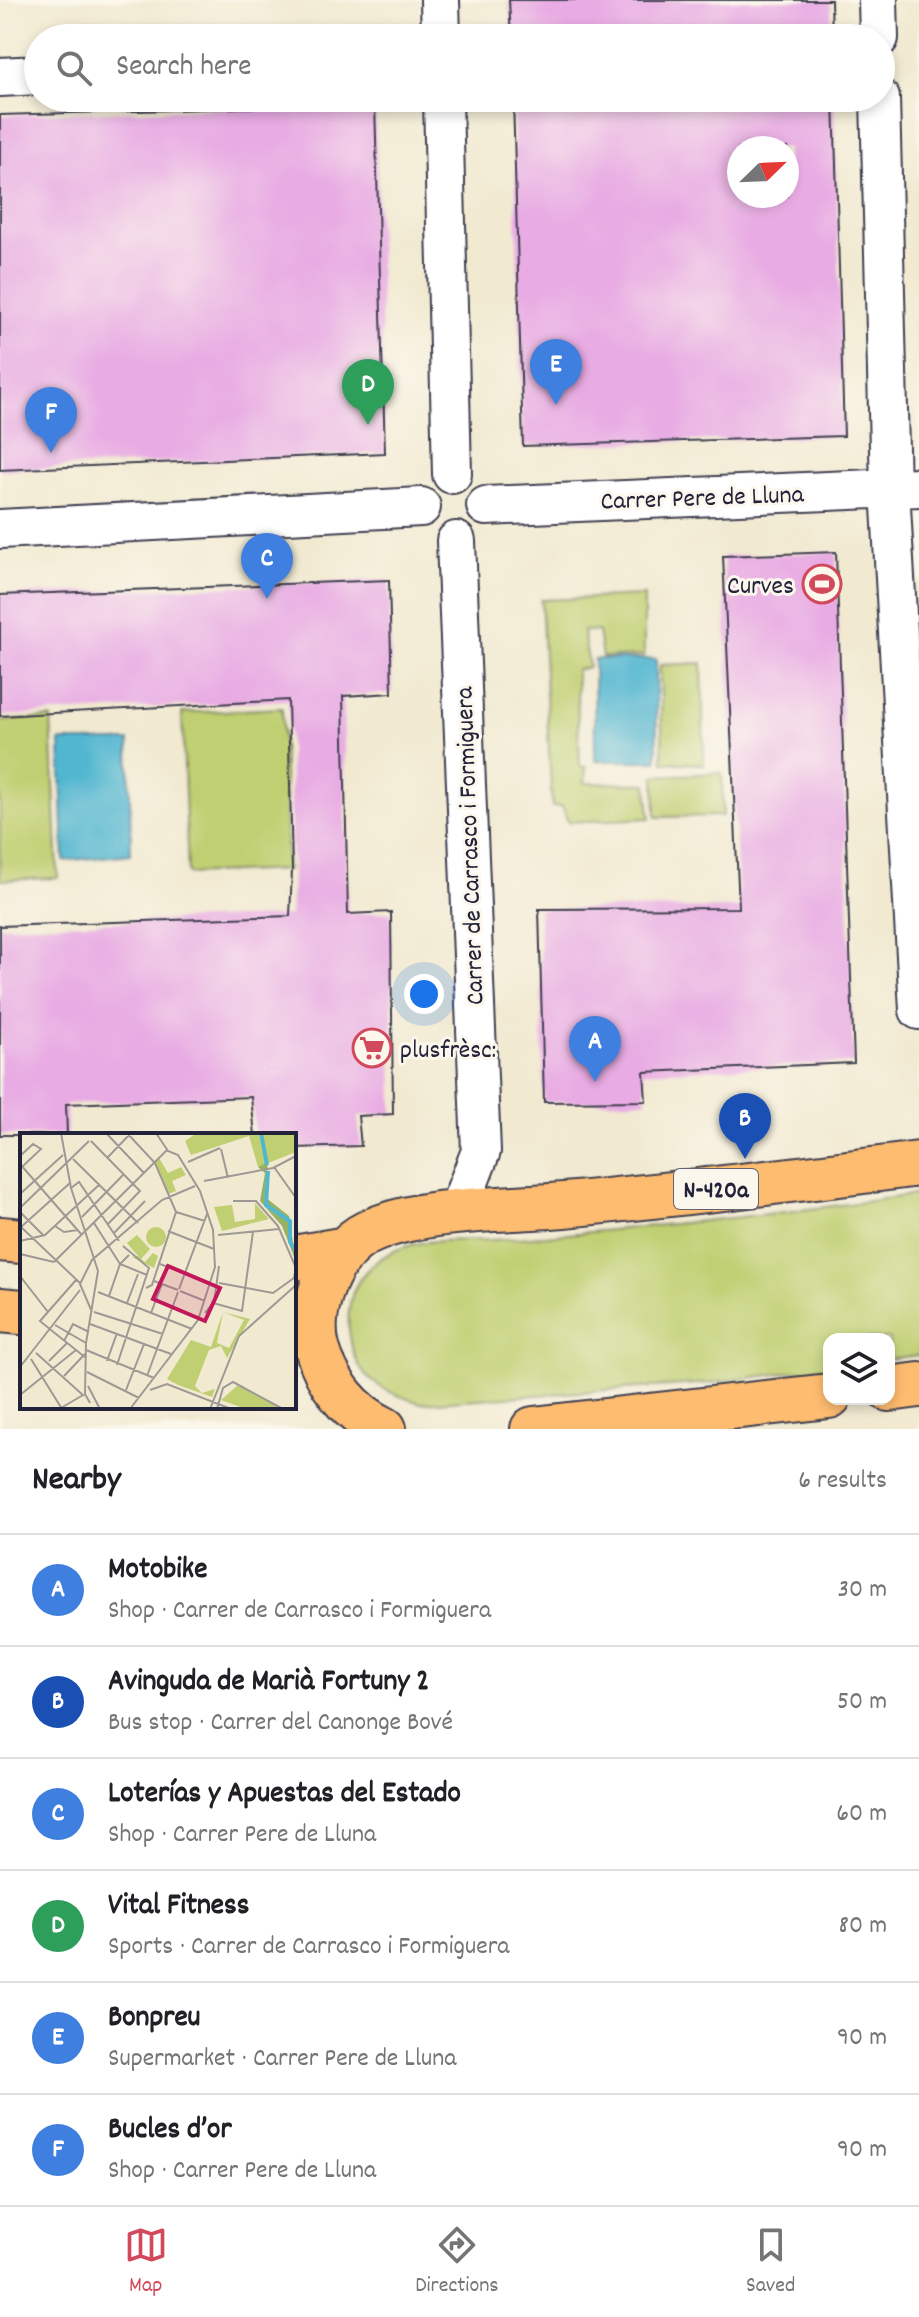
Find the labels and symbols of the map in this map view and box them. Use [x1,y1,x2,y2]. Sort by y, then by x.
north arrow [727,136,799,208]
pin: E [530,339,582,405]
pin: D [342,359,394,425]
pin: F [25,387,77,453]
street label: Carrer Pere de Lluna [600,477,805,522]
pin: C [241,533,293,599]
sports icon: Curves [801,563,843,605]
place label: Curves [727,569,794,606]
street label: Carrer de Carrasco i Formiguera [447,685,496,1006]
your location [404,974,444,1014]
pin: A [569,1016,621,1082]
supermarket icon: plusfrèsc: [351,1027,393,1069]
place label: plusfrèsc: [400,1033,496,1070]
pin: B [719,1093,771,1159]
inset map [20,1133,296,1409]
road number: N-420a [674,1169,758,1209]

